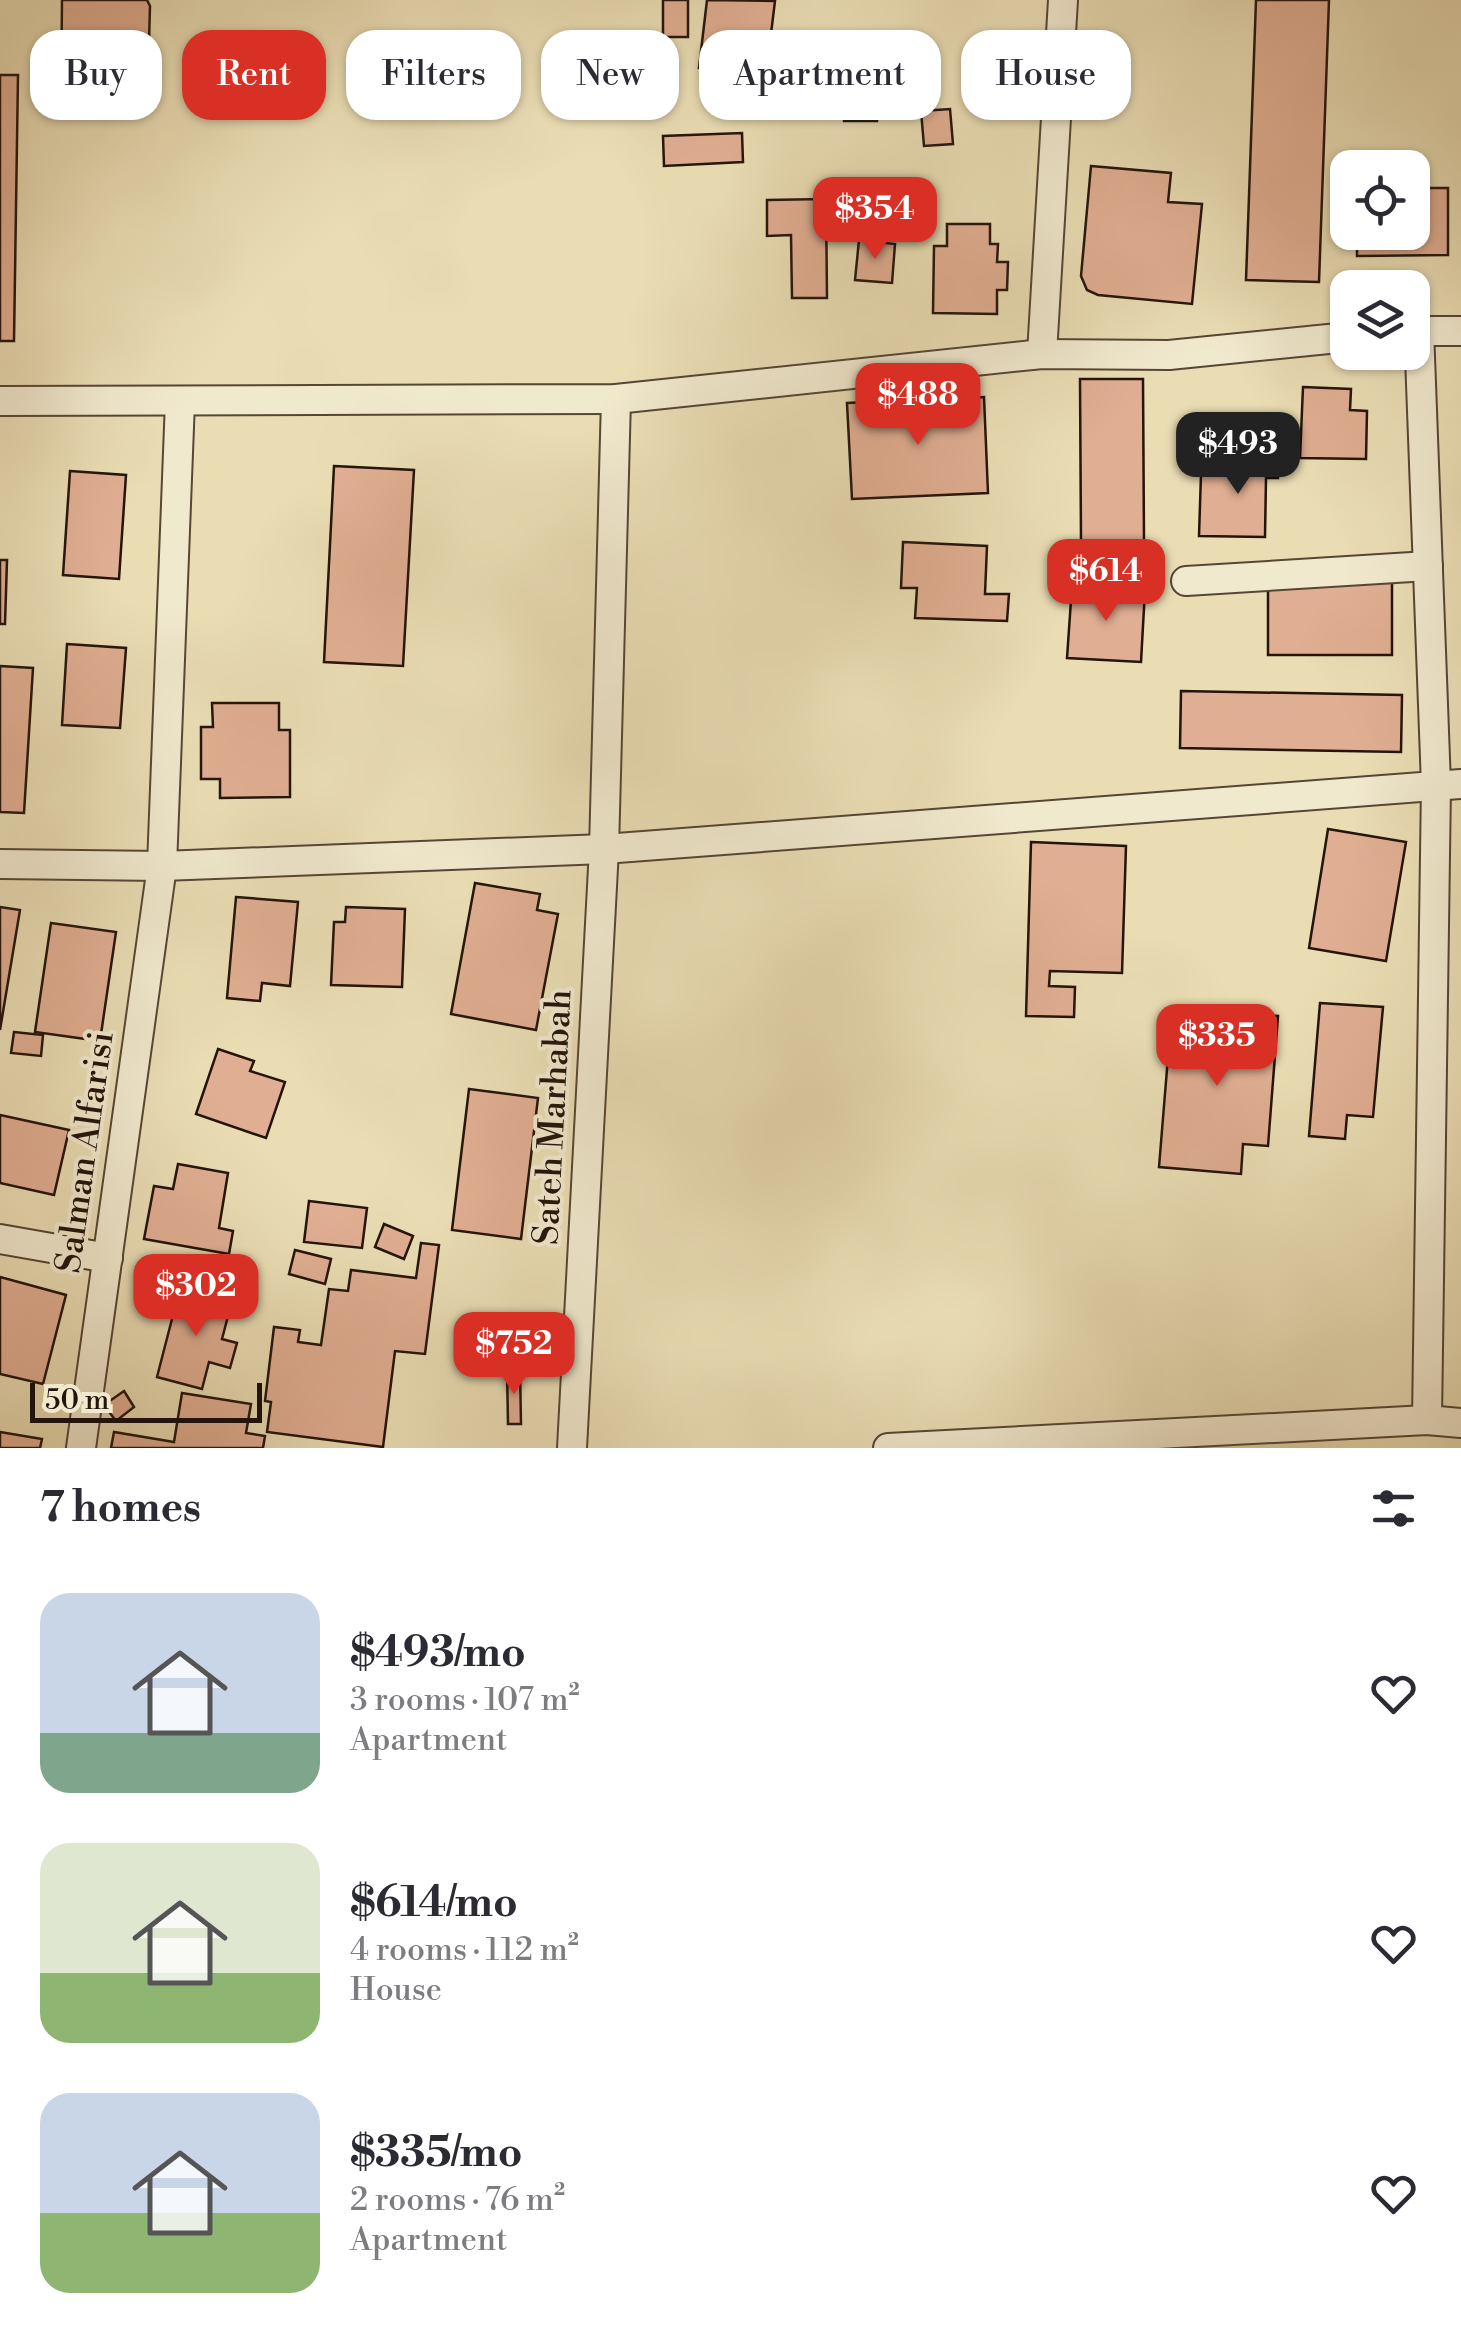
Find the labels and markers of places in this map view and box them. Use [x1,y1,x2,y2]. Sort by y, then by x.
pin: $354 [816,177,934,262]
pin: $488 [859,363,977,448]
pin: $493 [1179,412,1297,497]
pin: $614 [1047,539,1165,624]
pin: $335 [1158,1004,1276,1089]
pin: $302 [137,1254,255,1339]
pin: $752 [455,1312,573,1397]

